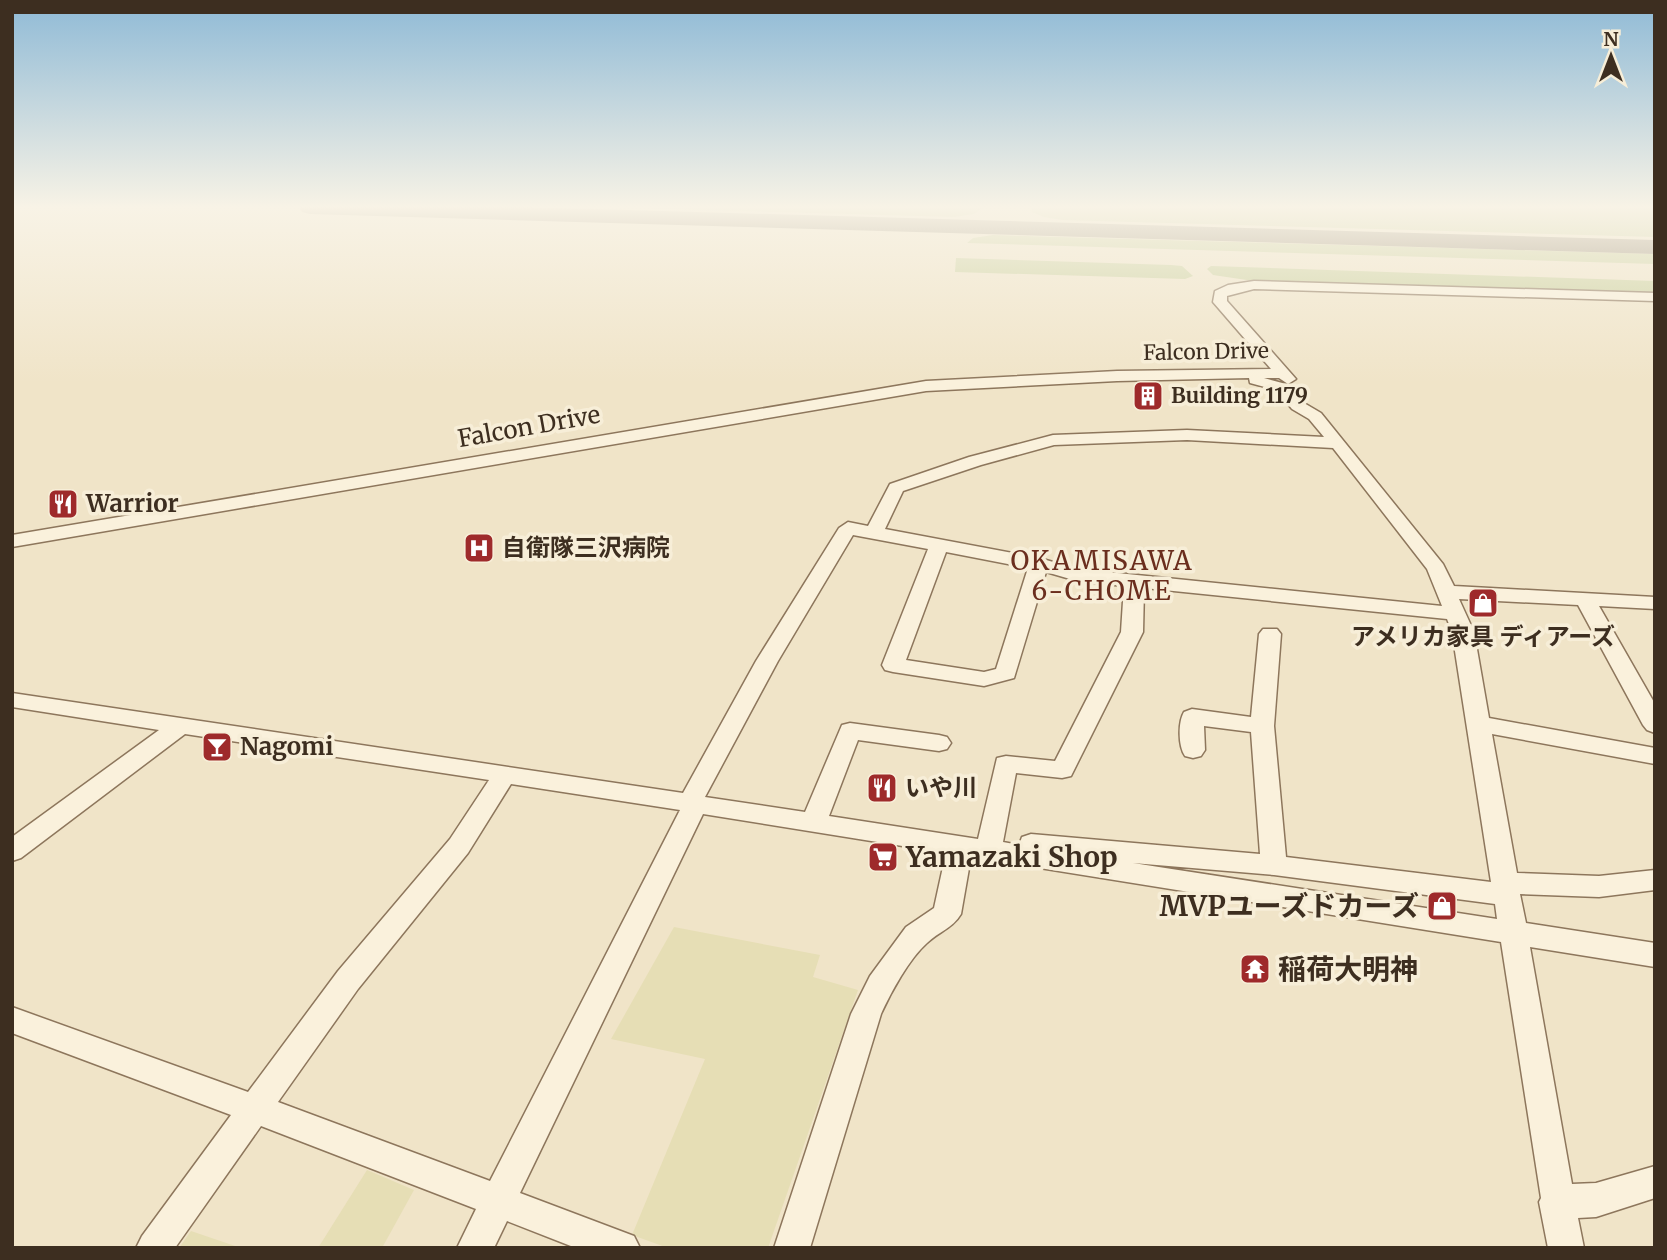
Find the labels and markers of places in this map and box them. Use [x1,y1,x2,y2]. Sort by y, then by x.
building icon: Building 1179 [1131,379,1165,413]
place label: Building 1179 [1171,382,1308,409]
restaurant icon: Warrior [46,487,80,521]
place label: Warrior [85,488,179,519]
hospital icon: 自衛隊三沢病院 [462,531,496,565]
place label: 自衛隊三沢病院 [502,532,670,563]
shop icon: アメリカ家具 ディアーズ [1466,586,1500,620]
place label: アメリカ家具 ディアーズ [1351,621,1615,652]
bar icon: Nagomi [200,730,234,764]
place label: Nagomi [240,731,333,762]
restaurant icon: いや川 [865,771,899,805]
place label: いや川 [905,772,977,803]
place label: Yamazaki Shop [905,839,1118,875]
supermarket icon: Yamazaki Shop [866,840,900,874]
place label: MVPユーズドカーズ [1159,888,1419,924]
shop icon: MVPユーズドカーズ [1425,889,1459,923]
place label: 稲荷大明神 [1278,951,1418,987]
temple icon: 稲荷大明神 [1238,952,1272,986]

